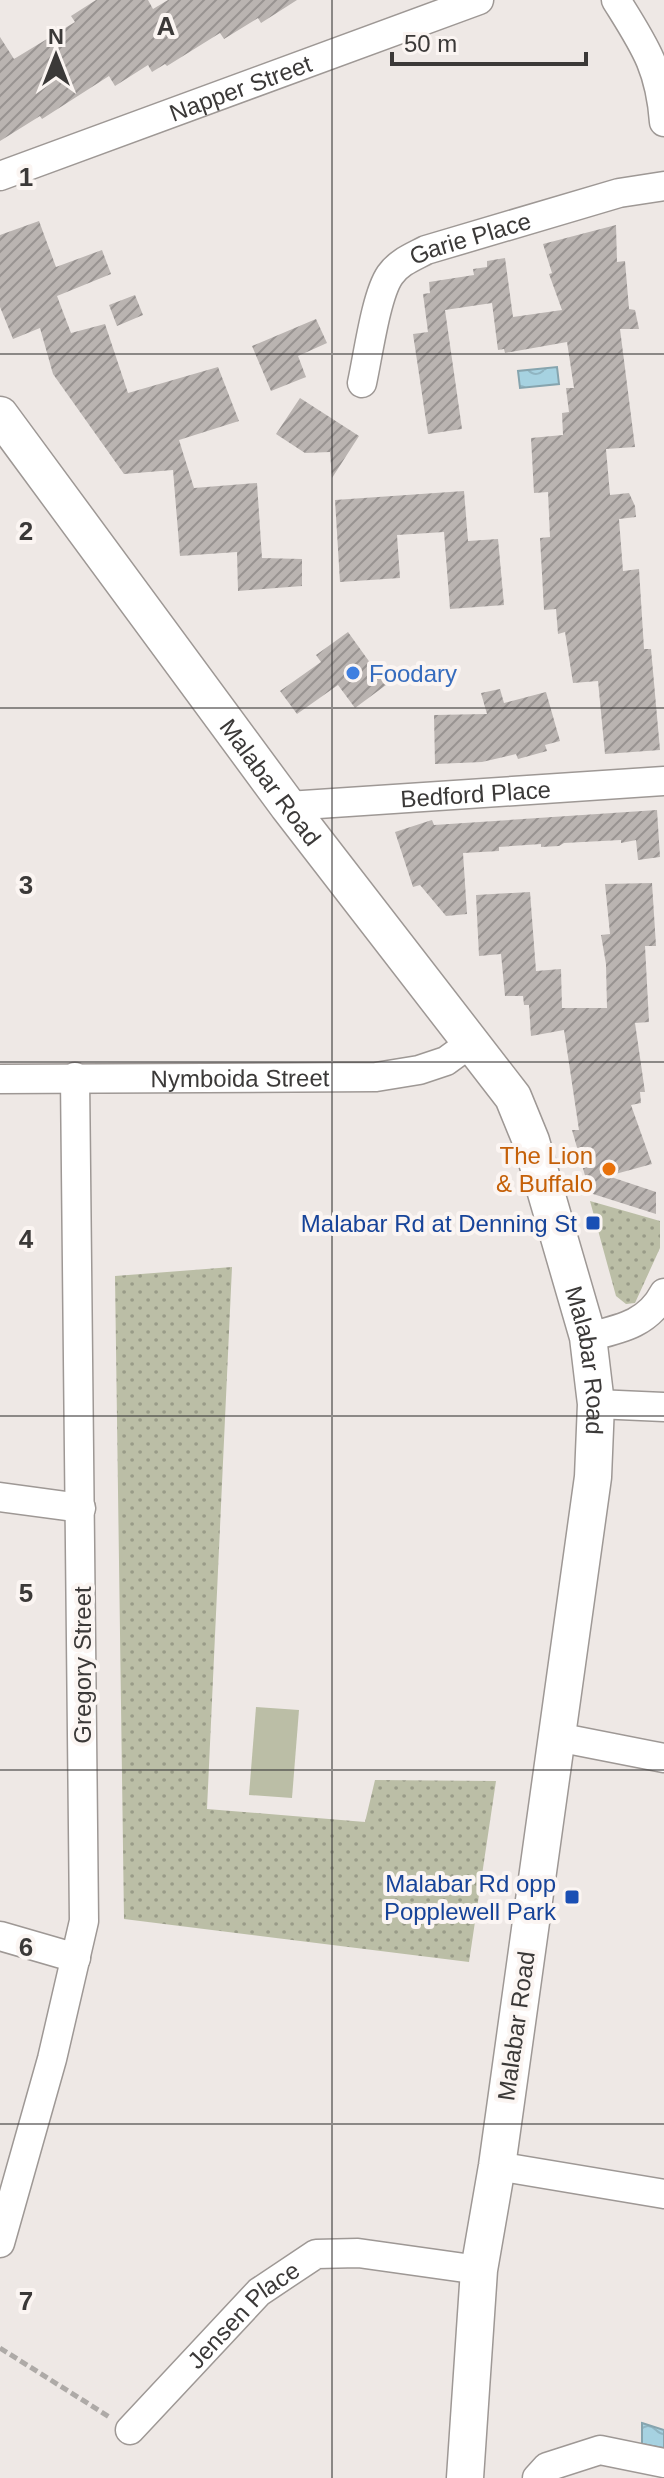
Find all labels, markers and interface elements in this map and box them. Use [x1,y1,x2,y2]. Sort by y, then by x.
text: A [157,11,176,41]
north arrow [16,16,96,96]
scale bar [392,16,586,66]
text: N [48,24,64,49]
text: 50 m [404,30,457,57]
street label: Napper Street [165,49,315,126]
text: 1 [19,162,33,192]
street label: Garie Place [405,206,534,270]
text: 2 [19,516,33,546]
place label: Foodary [369,660,457,687]
marker: Foodary [344,664,362,682]
street label: Malabar Road [215,713,327,851]
street label: Bedford Place [399,775,552,812]
text: 3 [19,870,33,900]
street label: Nymboida Street [150,1064,330,1092]
place label: The Lion & Buffalo [496,1142,593,1197]
marker: The Lion & Buffalo [600,1160,618,1178]
place label: Malabar Rd at Denning St [301,1210,577,1237]
marker: Malabar Rd at Denning St [584,1214,602,1232]
text: 4 [19,1224,34,1254]
street label: Malabar Road [560,1283,610,1435]
text: 5 [19,1578,33,1608]
street label: Gregory Street [69,1586,96,1744]
place label: Malabar Rd opp Popplewell Park [384,1870,557,1925]
marker: Malabar Rd opp Popplewell Park [563,1888,581,1906]
text: 6 [19,1932,33,1962]
street label: Malabar Road [492,1949,540,2103]
street label: Jensen Place [182,2256,304,2374]
text: 7 [19,2286,33,2316]

